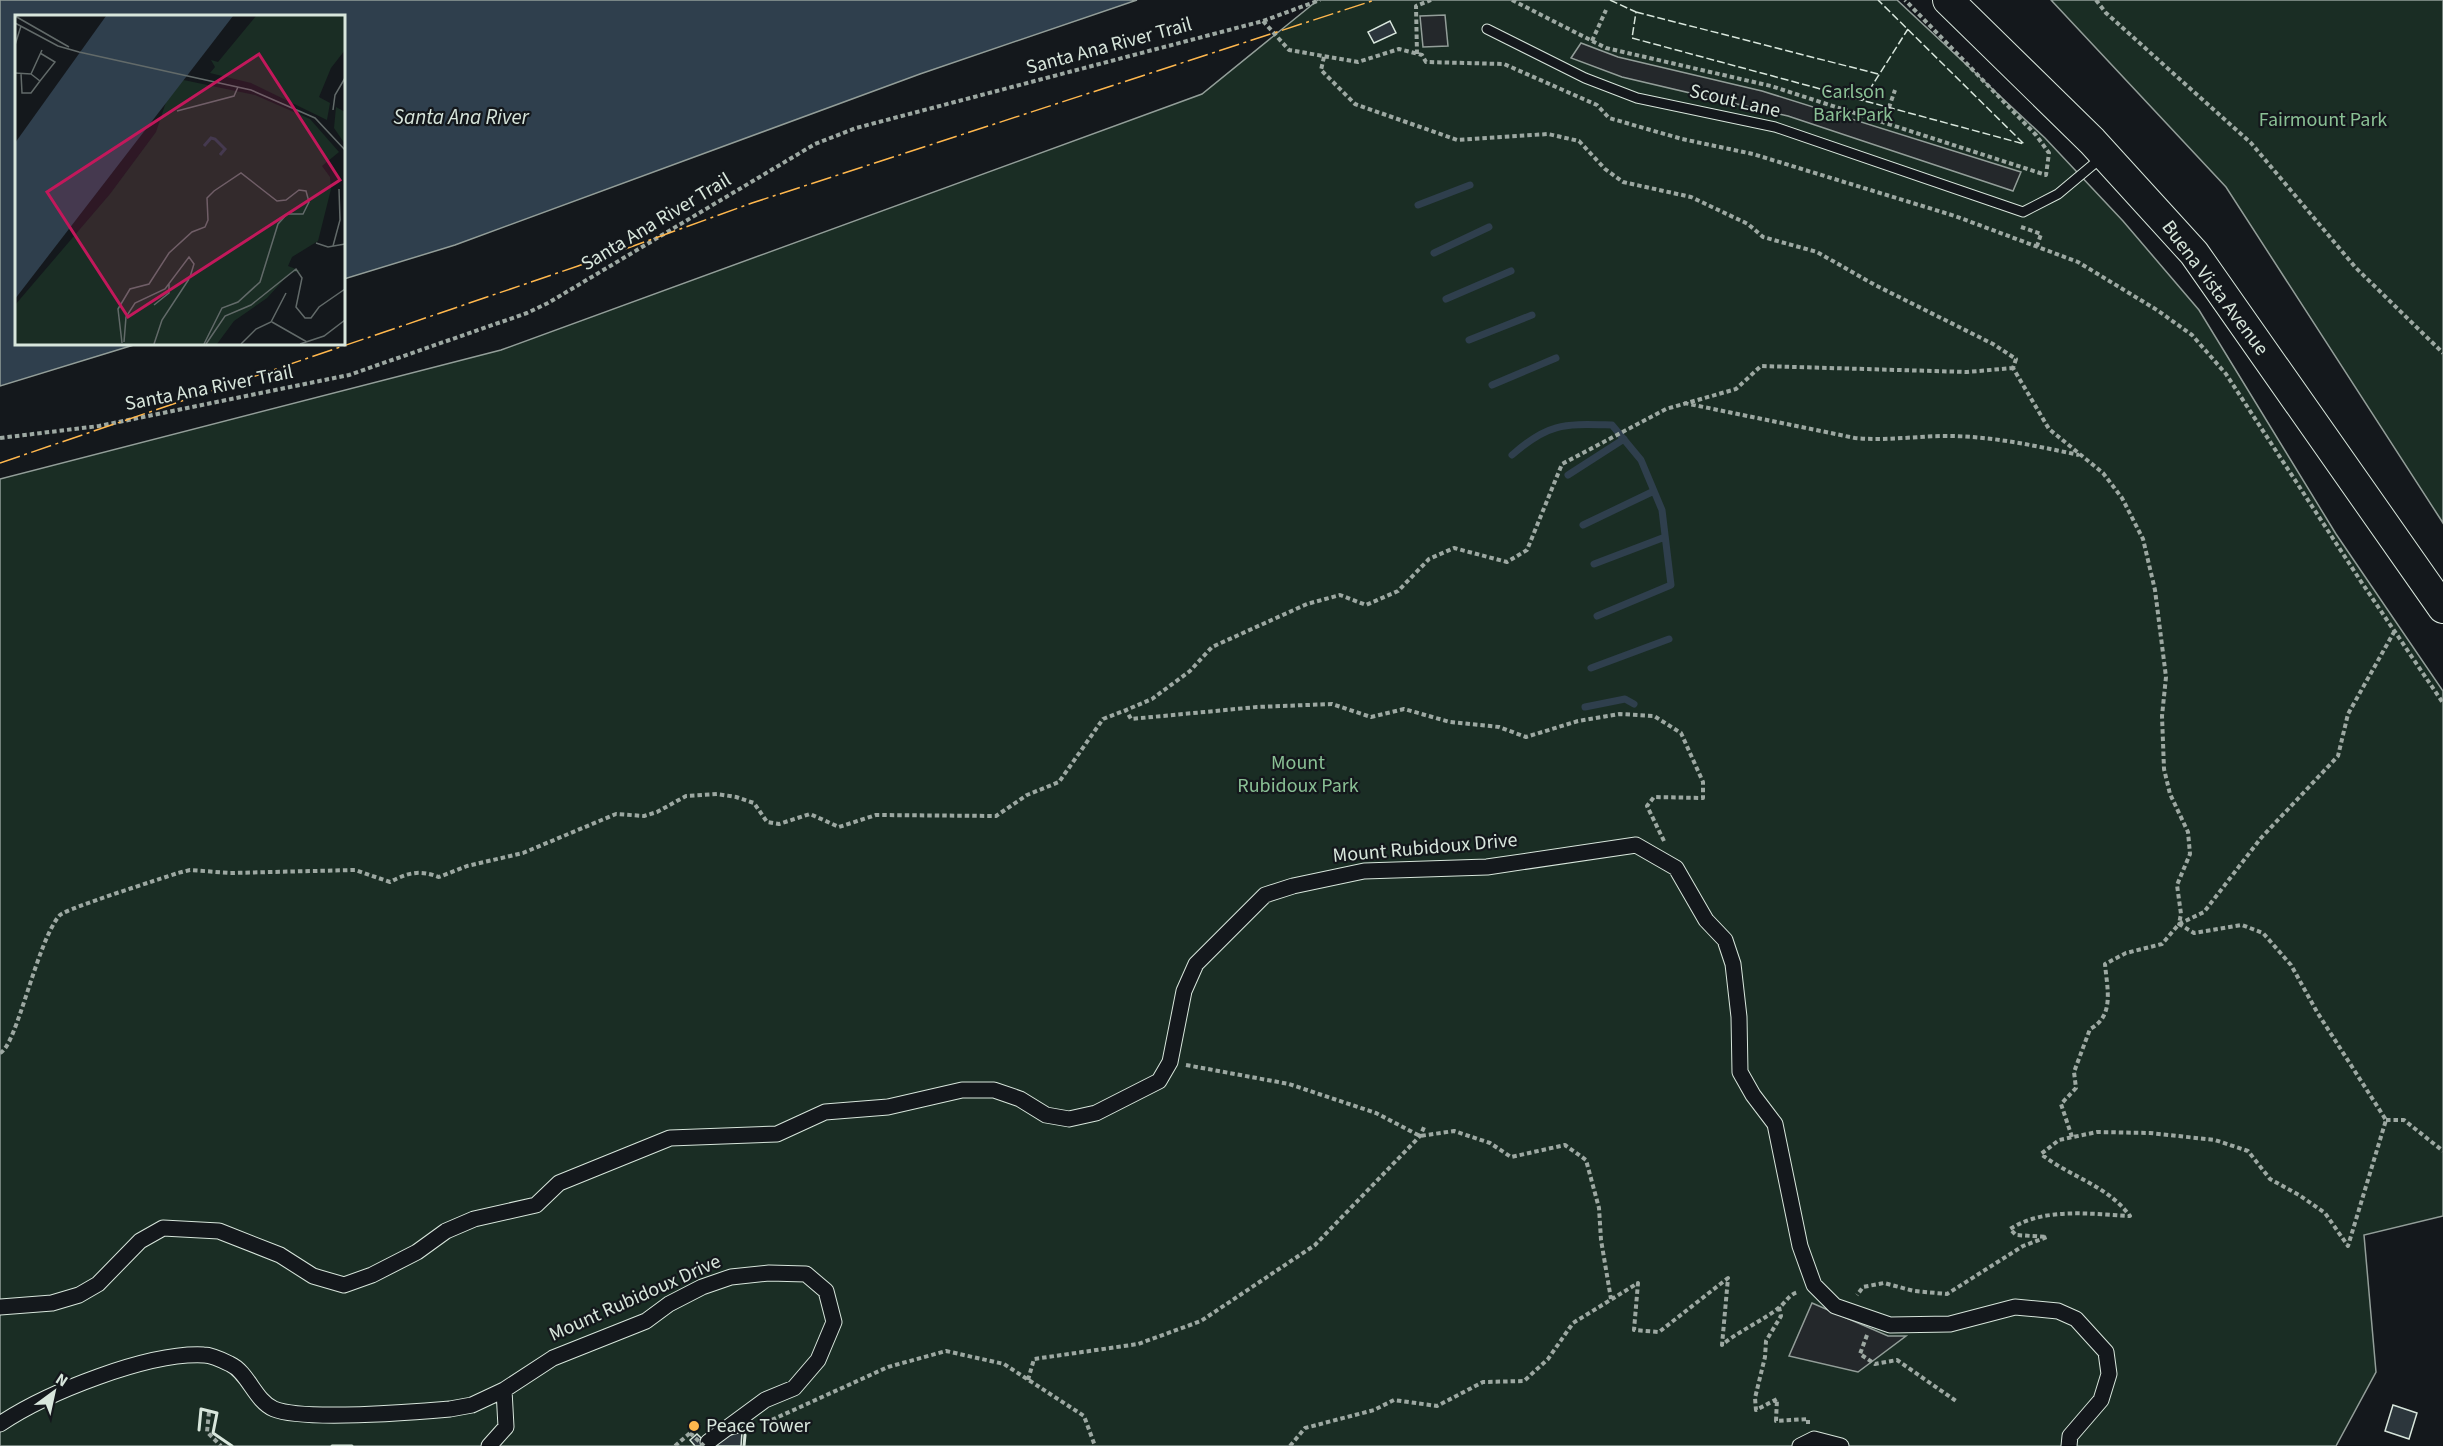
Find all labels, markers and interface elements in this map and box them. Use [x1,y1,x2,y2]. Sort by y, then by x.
street label: Santa Ana River Trail [1023,10,1195,82]
inset map [15,15,345,345]
street label: Scout Lane [1687,77,1783,125]
park label: Carlson Bark Park [1813,78,1893,129]
water label: Santa Ana River [393,102,529,132]
park label: Fairmount Park [2259,106,2387,134]
street label: Santa Ana River Trail [576,166,736,278]
street label: Buena Vista Avenue [2155,215,2275,362]
street label: Santa Ana River Trail [123,358,295,418]
park label: Mount Rubidoux Park [1237,749,1359,800]
street label: Mount Rubidoux Drive [1331,826,1519,870]
street label: Mount Rubidoux Drive [545,1247,725,1348]
north arrow [24,1362,84,1422]
text: N [51,1368,72,1392]
place label: Peace Tower [706,1412,811,1440]
marker: Peace Tower [687,1419,701,1433]

